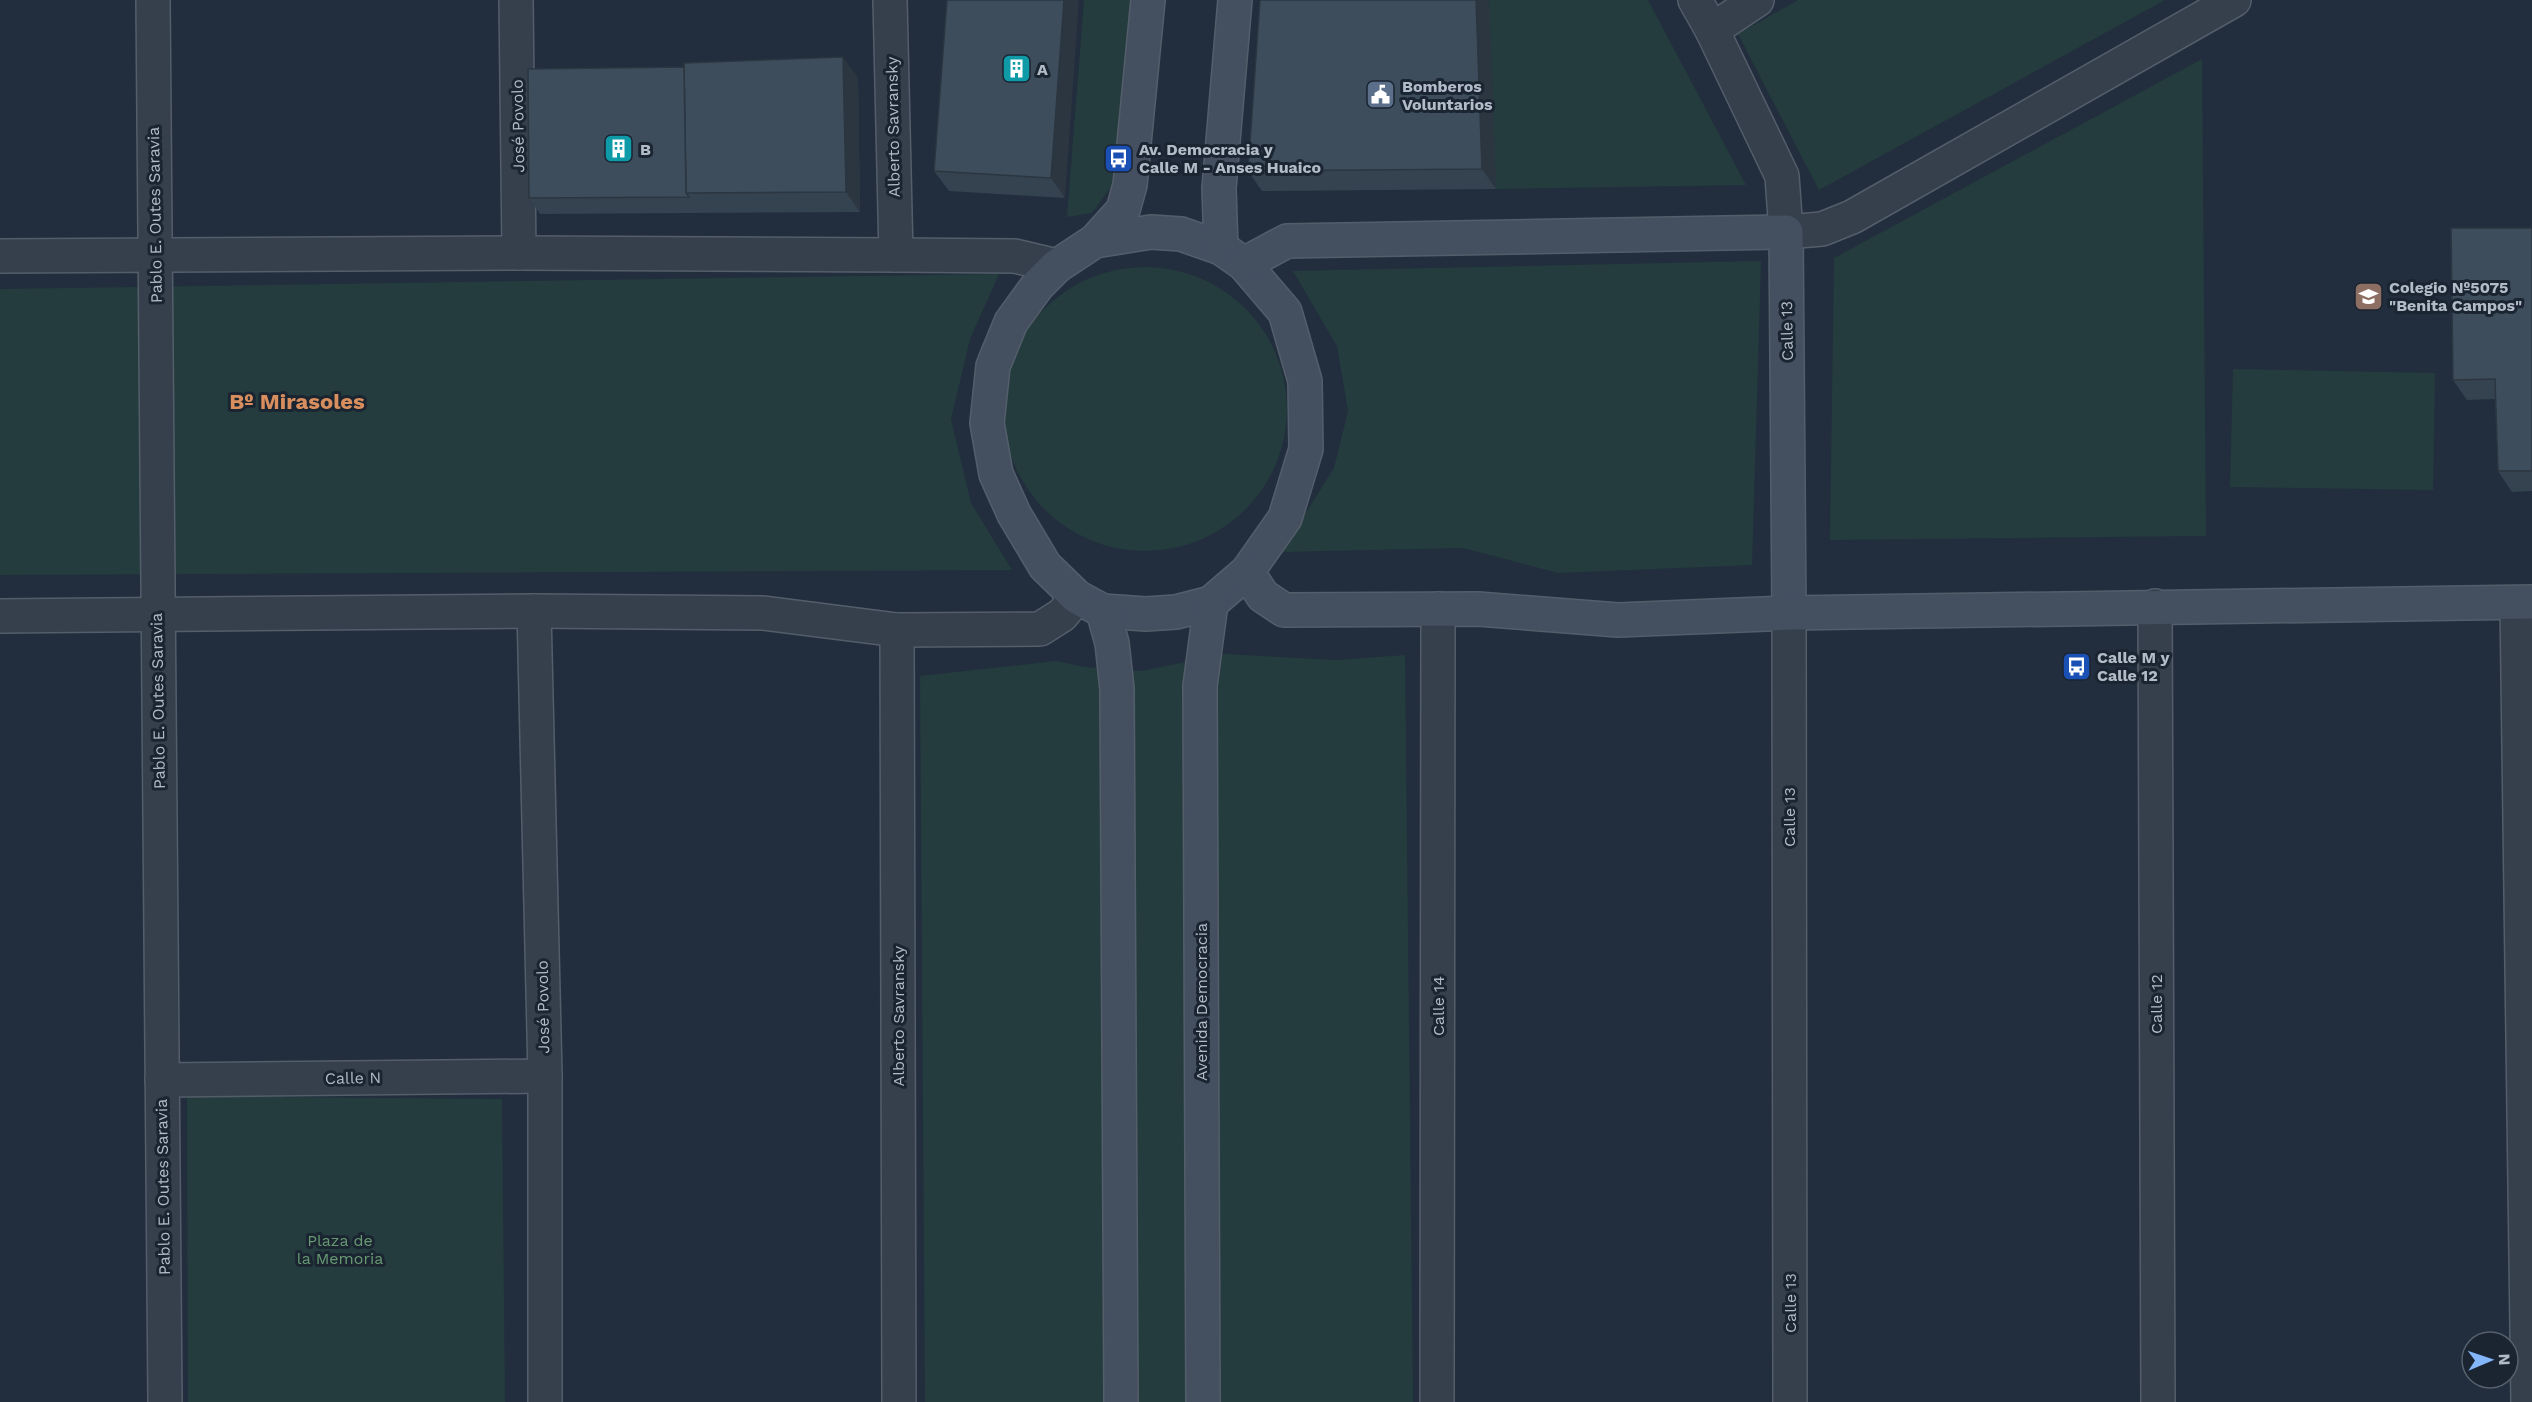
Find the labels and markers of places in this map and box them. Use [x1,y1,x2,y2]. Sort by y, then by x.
building icon: A [1000,53,1032,85]
place label: A [1037,60,1048,79]
place label: Bomberos Voluntarios [1402,77,1493,114]
public building icon: Bomberos Voluntarios [1365,79,1397,111]
building icon: B [603,133,635,165]
place label: B [640,140,651,159]
place label: Av. Democracia y Calle M - Anses Huaico [1139,140,1322,177]
bus stop icon: Av. Democracia y Calle M - Anses Huaico [1102,142,1134,174]
place label: Colegio Nº5075 "Benita Campos" [2389,278,2522,315]
school or university icon: Colegio Nº5075 "Benita Campos" [2352,280,2384,312]
place label: Calle M y Calle 12 [2097,648,2170,685]
bus stop icon: Calle M y Calle 12 [2060,650,2092,682]

